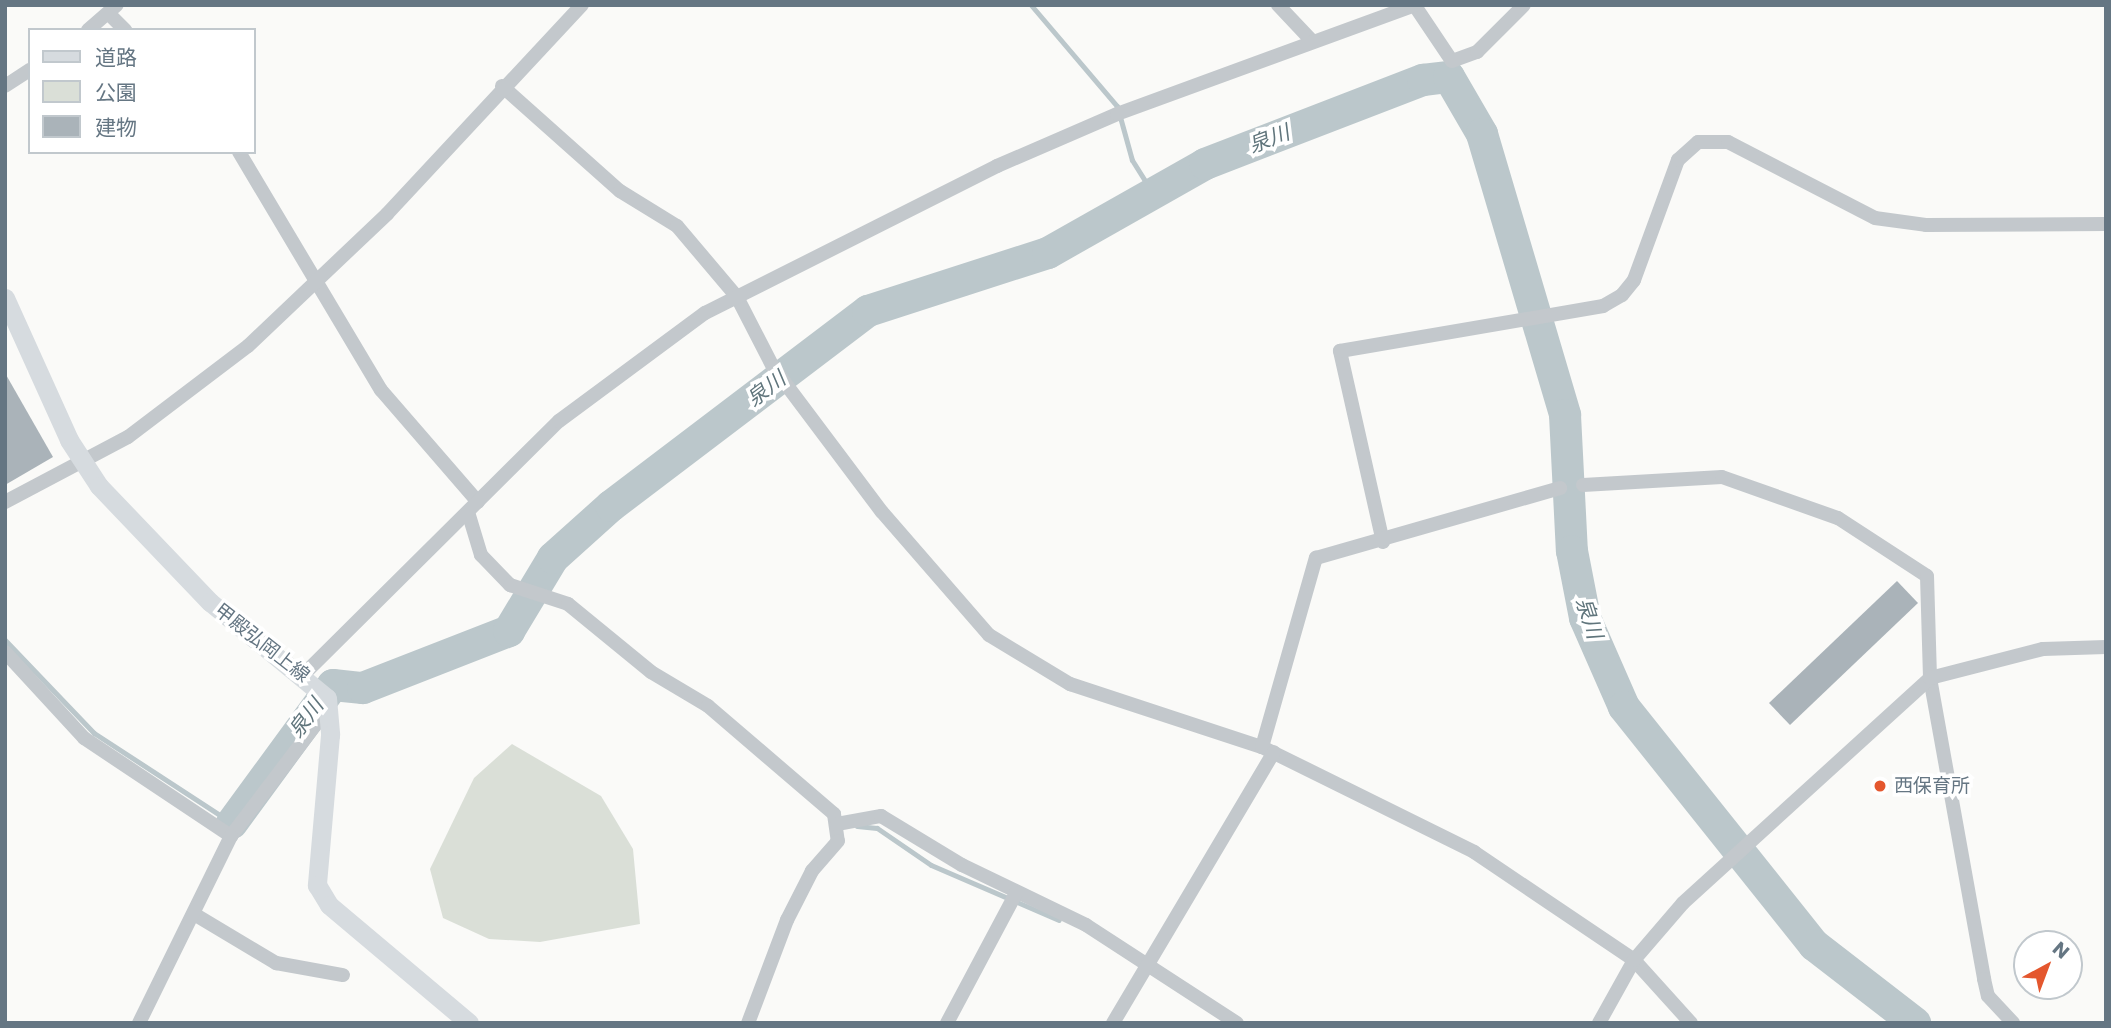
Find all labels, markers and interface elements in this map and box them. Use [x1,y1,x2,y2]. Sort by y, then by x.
legend [28,28,256,154]
text: 道路 [95,43,137,72]
text: 公園 [95,78,137,107]
text: 建物 [95,113,137,142]
water label: 泉川 [1245,120,1293,158]
water label: 泉川 [742,366,790,412]
water label: 泉川 [1571,594,1607,642]
street label: 甲殿弘岡上線 [210,599,314,687]
water label: 泉川 [283,694,329,742]
place label: 西保育所 [1894,775,1970,797]
marker: 西保育所 [1872,778,1888,794]
north arrow [2013,930,2083,1000]
text: N [2047,935,2075,965]

